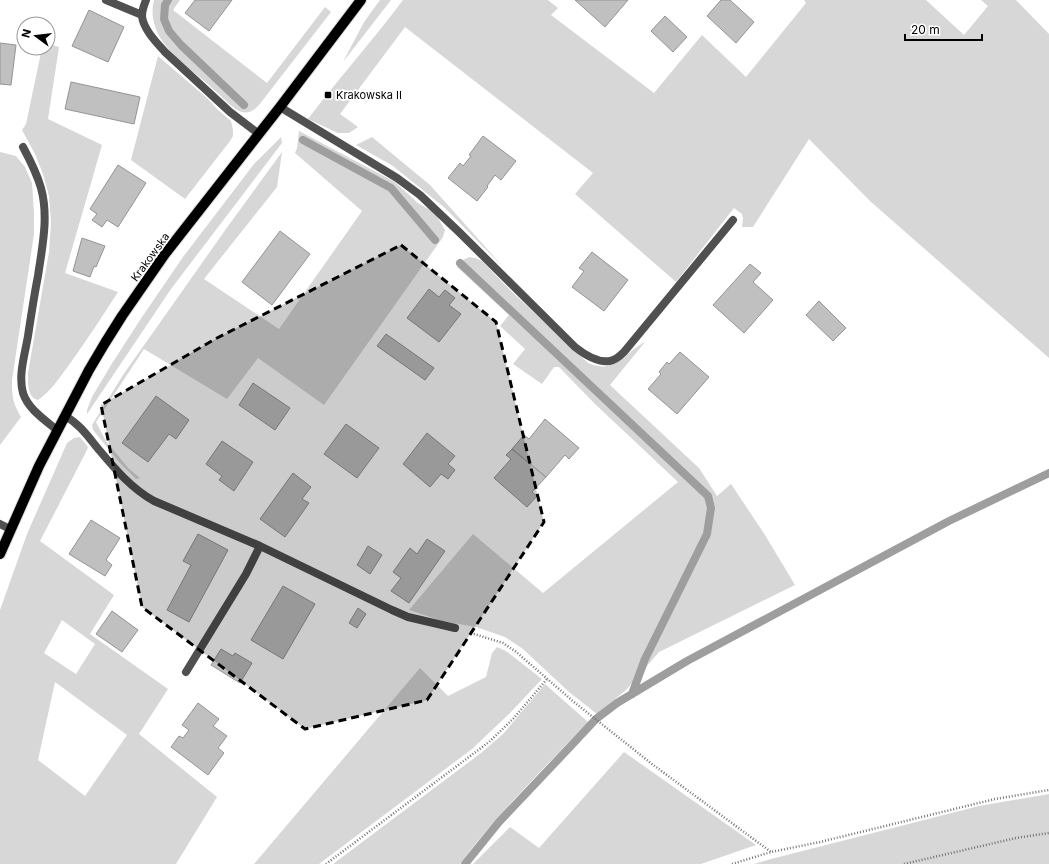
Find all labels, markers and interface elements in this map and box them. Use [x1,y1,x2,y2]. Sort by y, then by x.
north arrow [16,16,56,56]
scale bar [905,16,982,42]
text: 20 m [911,22,940,37]
text: N [18,28,34,39]
place label: Krakowska II [336,88,402,102]
marker: Krakowska II [323,90,333,100]
street label: Krakowska [128,230,172,284]

